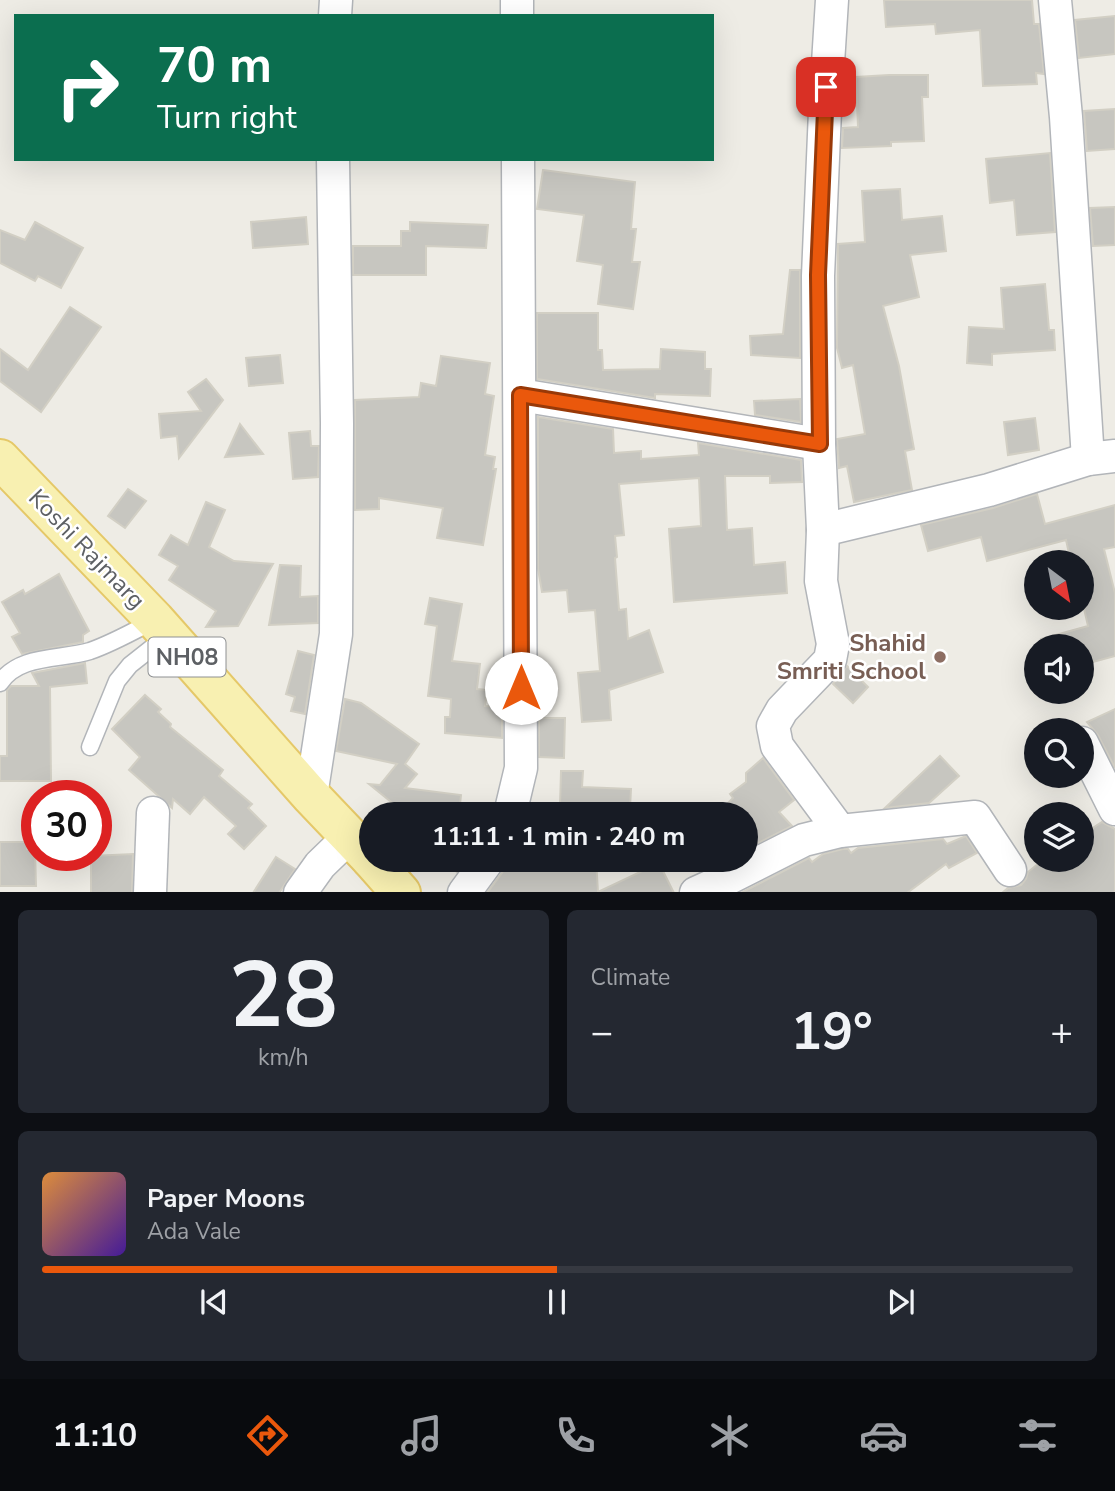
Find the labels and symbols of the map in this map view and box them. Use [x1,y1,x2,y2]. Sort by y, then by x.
pin [796,57,856,117]
street label: Koshi Rajmarg [22,482,152,616]
north arrow [1024,550,1094,620]
place label: Shahid Smriti School [777,627,926,687]
road number: NH08 [148,638,226,677]
marker: Shahid Smriti School [932,649,948,665]
position arrow [484,651,558,725]
speed limit sign: 30 [21,780,112,871]

